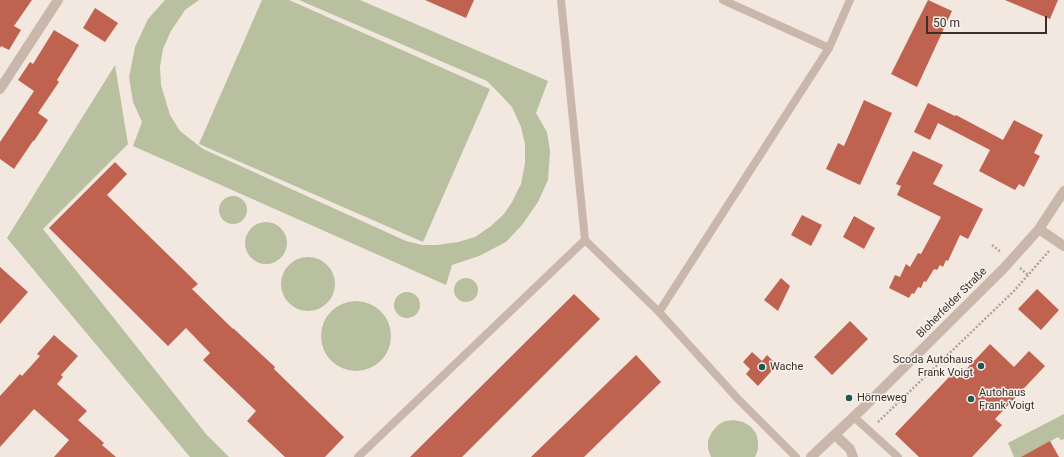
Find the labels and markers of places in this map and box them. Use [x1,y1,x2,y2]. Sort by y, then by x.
place label: Scoda Autohaus Frank Voigt [893,353,973,379]
place label: Wache [770,360,803,374]
marker: Scoda Autohaus Frank Voigt [976,361,986,371]
marker: Wache [757,362,767,372]
place label: Autohaus Frank Voigt [979,386,1034,412]
place label: Hörneweg [857,391,907,405]
marker: Hörneweg [844,393,854,403]
marker: Autohaus Frank Voigt [966,394,976,404]

